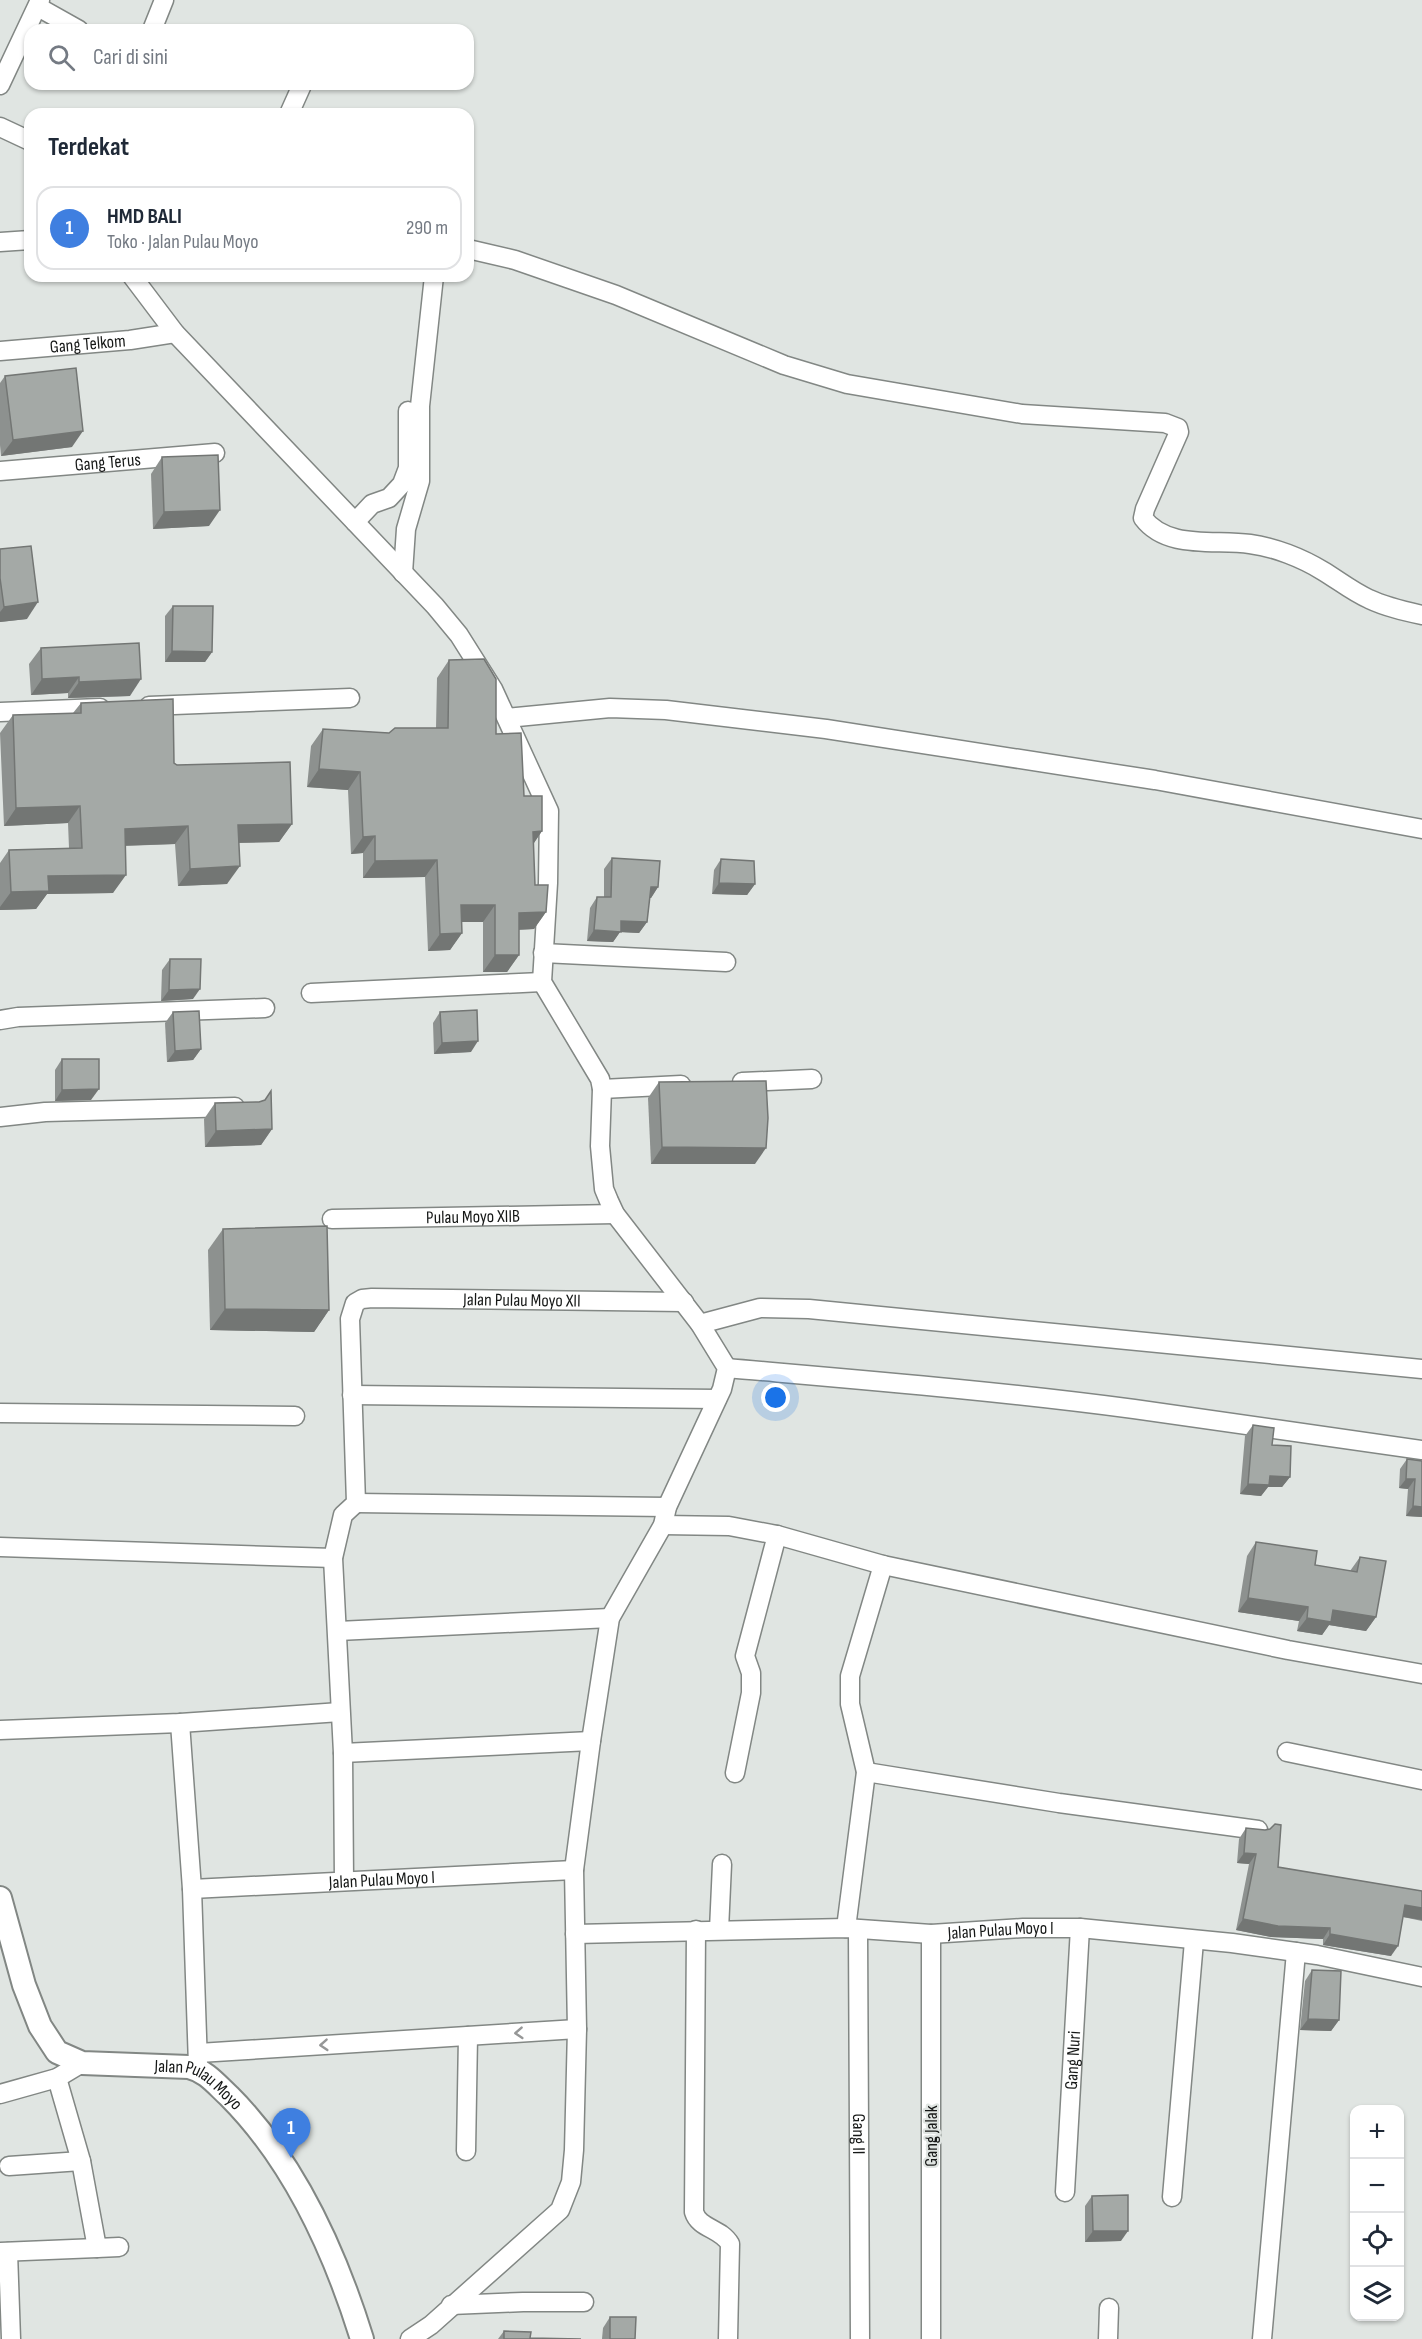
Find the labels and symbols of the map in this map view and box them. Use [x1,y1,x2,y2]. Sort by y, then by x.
street label: Gang Telkom [49,330,126,357]
street label: Gang Terus [74,449,141,475]
street label: Pulau Moyo XIIB [426,1205,520,1228]
street label: Jalan Pulau Moyo XII [462,1289,581,1311]
your location [761,1383,790,1412]
street label: Jalan Pulau Moyo I [327,1866,435,1893]
street label: Jalan Pulau Moyo I [946,1917,1054,1943]
one-way arrow [514,2026,523,2039]
street label: Gang Nuri [1060,2030,1085,2090]
one-way arrow [320,2039,329,2052]
street label: Jalan Pulau Moyo [153,2055,247,2114]
street label: Gang Jalak [921,2105,942,2167]
pin: 1 [272,2108,310,2158]
street label: Gang II [848,2113,870,2155]

